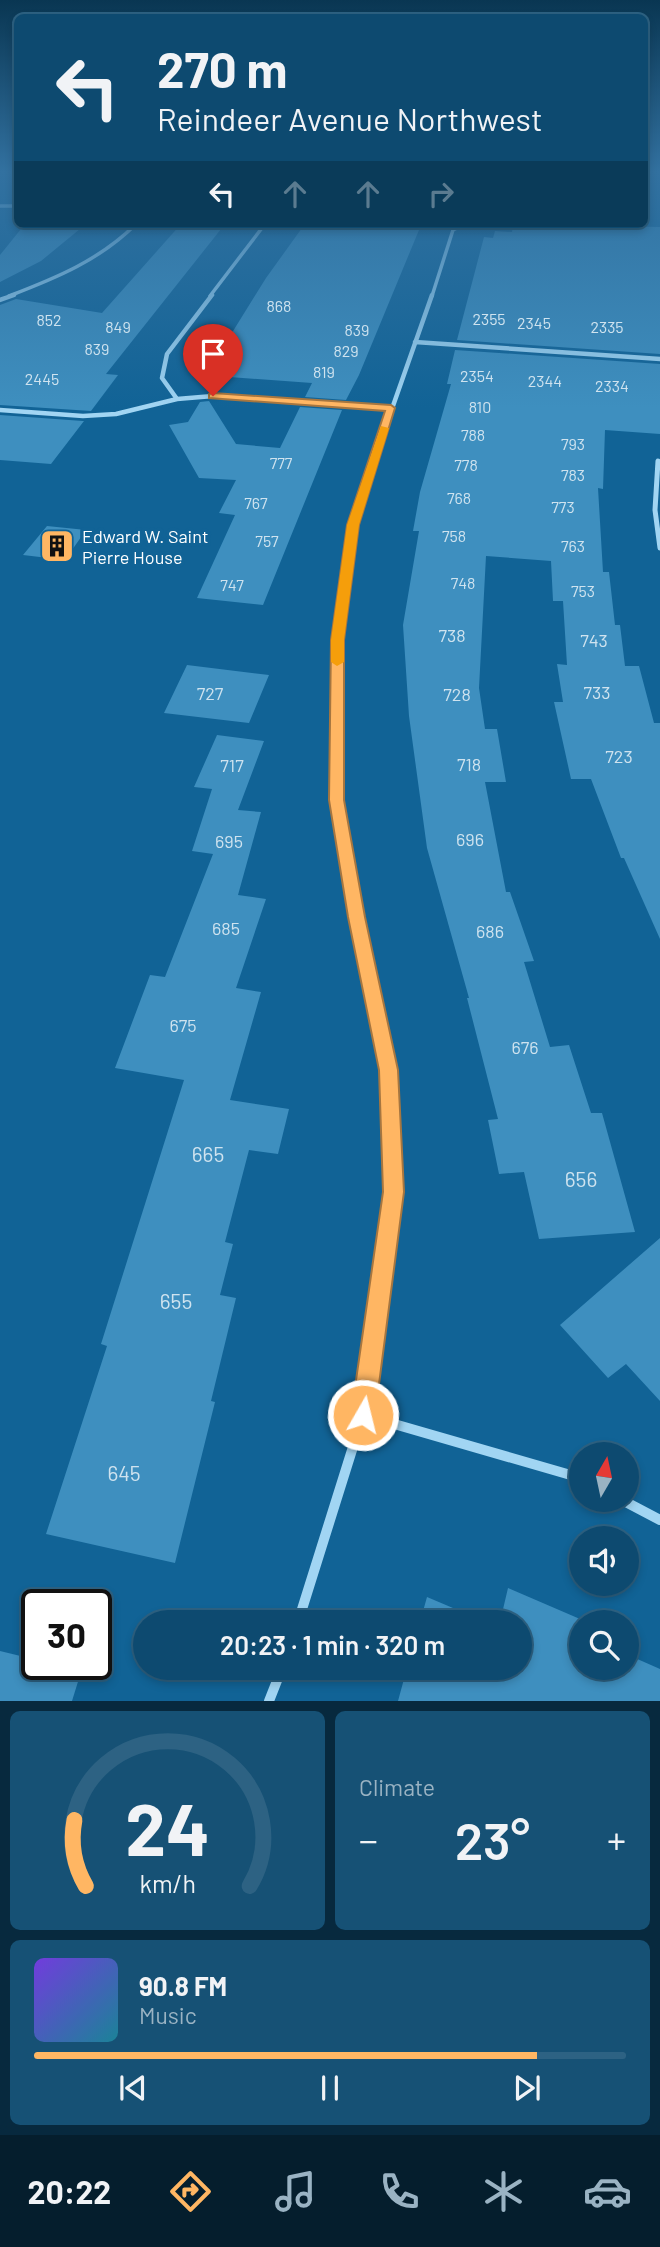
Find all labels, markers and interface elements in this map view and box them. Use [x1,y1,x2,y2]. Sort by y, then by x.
text: 270 m [157,39,287,98]
icon: left [42,42,133,133]
text: Reindeer Avenue Northwest [157,99,543,137]
icon: left [203,175,241,213]
icon: ahead [276,175,314,213]
icon: ahead [349,175,387,213]
icon: right [422,175,460,213]
house number: 868 [267,296,291,315]
house number: 2355 [472,309,506,328]
house number: 852 [36,310,62,329]
house number: 2345 [517,313,551,332]
house number: 849 [105,317,131,336]
house number: 2335 [590,317,624,336]
house number: 839 [345,320,369,339]
pin [183,324,243,396]
icon: arrive [194,335,232,373]
house number: 839 [85,339,109,358]
house number: 829 [333,341,359,360]
house number: 819 [313,362,335,381]
house number: 2354 [460,366,494,385]
house number: 2445 [25,369,59,388]
house number: 2344 [528,371,562,390]
house number: 2334 [595,376,629,395]
house number: 810 [469,397,491,416]
house number: 788 [461,425,485,444]
house number: 793 [561,434,585,453]
house number: 777 [270,453,293,472]
house number: 778 [454,455,478,474]
house number: 783 [561,465,585,484]
house number: 768 [447,488,471,507]
house number: 767 [244,493,268,512]
house number: 773 [551,497,575,516]
place label: Edward W. Saint Pierre House [82,525,208,568]
house number: 758 [442,526,466,545]
building icon: Edward W. Saint Pierre House [38,527,76,565]
house number: 757 [255,531,279,550]
house number: 763 [561,536,585,555]
house number: 748 [451,573,475,592]
house number: 747 [220,575,244,594]
house number: 753 [571,581,595,600]
house number: 738 [438,624,466,646]
house number: 743 [580,629,608,651]
house number: 733 [583,681,611,703]
house number: 727 [197,682,224,704]
house number: 728 [443,683,471,705]
house number: 723 [605,745,633,767]
house number: 718 [457,753,481,775]
house number: 717 [220,754,244,776]
house number: 696 [456,828,484,850]
house number: 695 [215,830,243,852]
house number: 685 [212,917,240,939]
house number: 686 [476,920,504,942]
house number: 675 [169,1014,197,1036]
house number: 676 [511,1036,539,1058]
house number: 665 [192,1141,224,1166]
house number: 656 [565,1166,597,1191]
house number: 655 [160,1288,192,1313]
position arrow [326,1378,400,1452]
north arrow [569,1442,639,1512]
map controls [569,1442,639,1680]
house number: 645 [107,1460,141,1485]
button: sound [569,1526,639,1596]
speed limit sign: 30 [21,1589,112,1680]
button: search [569,1610,639,1680]
text: 20:23 · 1 min · 320 m [220,1629,445,1660]
text: Climate [359,1773,435,1801]
text: 24 [125,1784,210,1872]
text: 23° [455,1808,530,1870]
text: − [359,1816,378,1862]
text: + [607,1816,626,1862]
text: km/h [139,1868,196,1898]
text: 90.8 FM [139,1970,227,2001]
text: Music [139,2001,197,2029]
icon: previous [114,2069,152,2107]
icon: pause [311,2069,349,2107]
icon: next [508,2069,546,2107]
icon: directions [166,2167,215,2216]
icon: music [271,2167,320,2216]
icon: phone [375,2167,424,2216]
icon: climate [479,2167,528,2216]
icon: car [583,2167,632,2216]
text: 20:22 [28,2172,111,2210]

